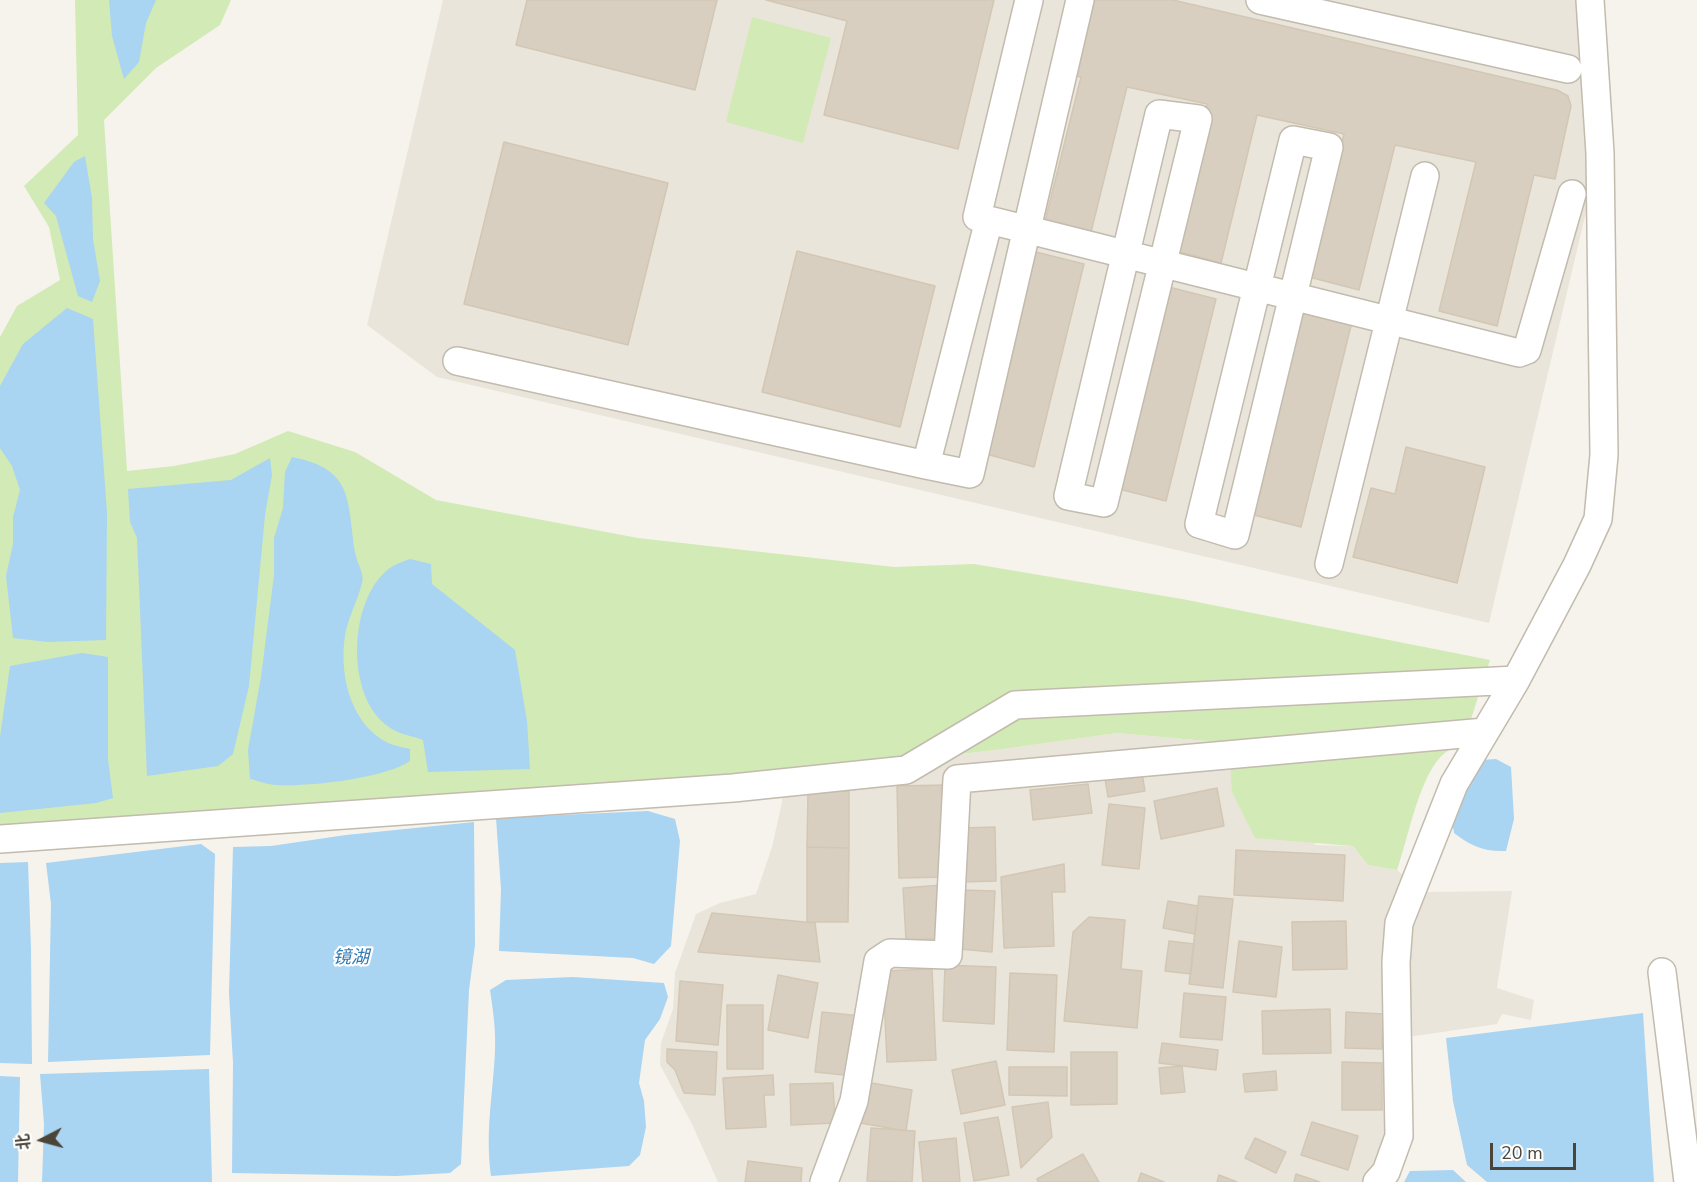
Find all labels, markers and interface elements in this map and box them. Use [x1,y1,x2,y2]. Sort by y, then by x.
water label: 镜湖 [333,948,369,970]
north arrow [12,1110,72,1170]
scale bar [1493,1131,1578,1169]
text: 北 [12,1133,36,1151]
text: 20 m [1501,1141,1543,1165]

